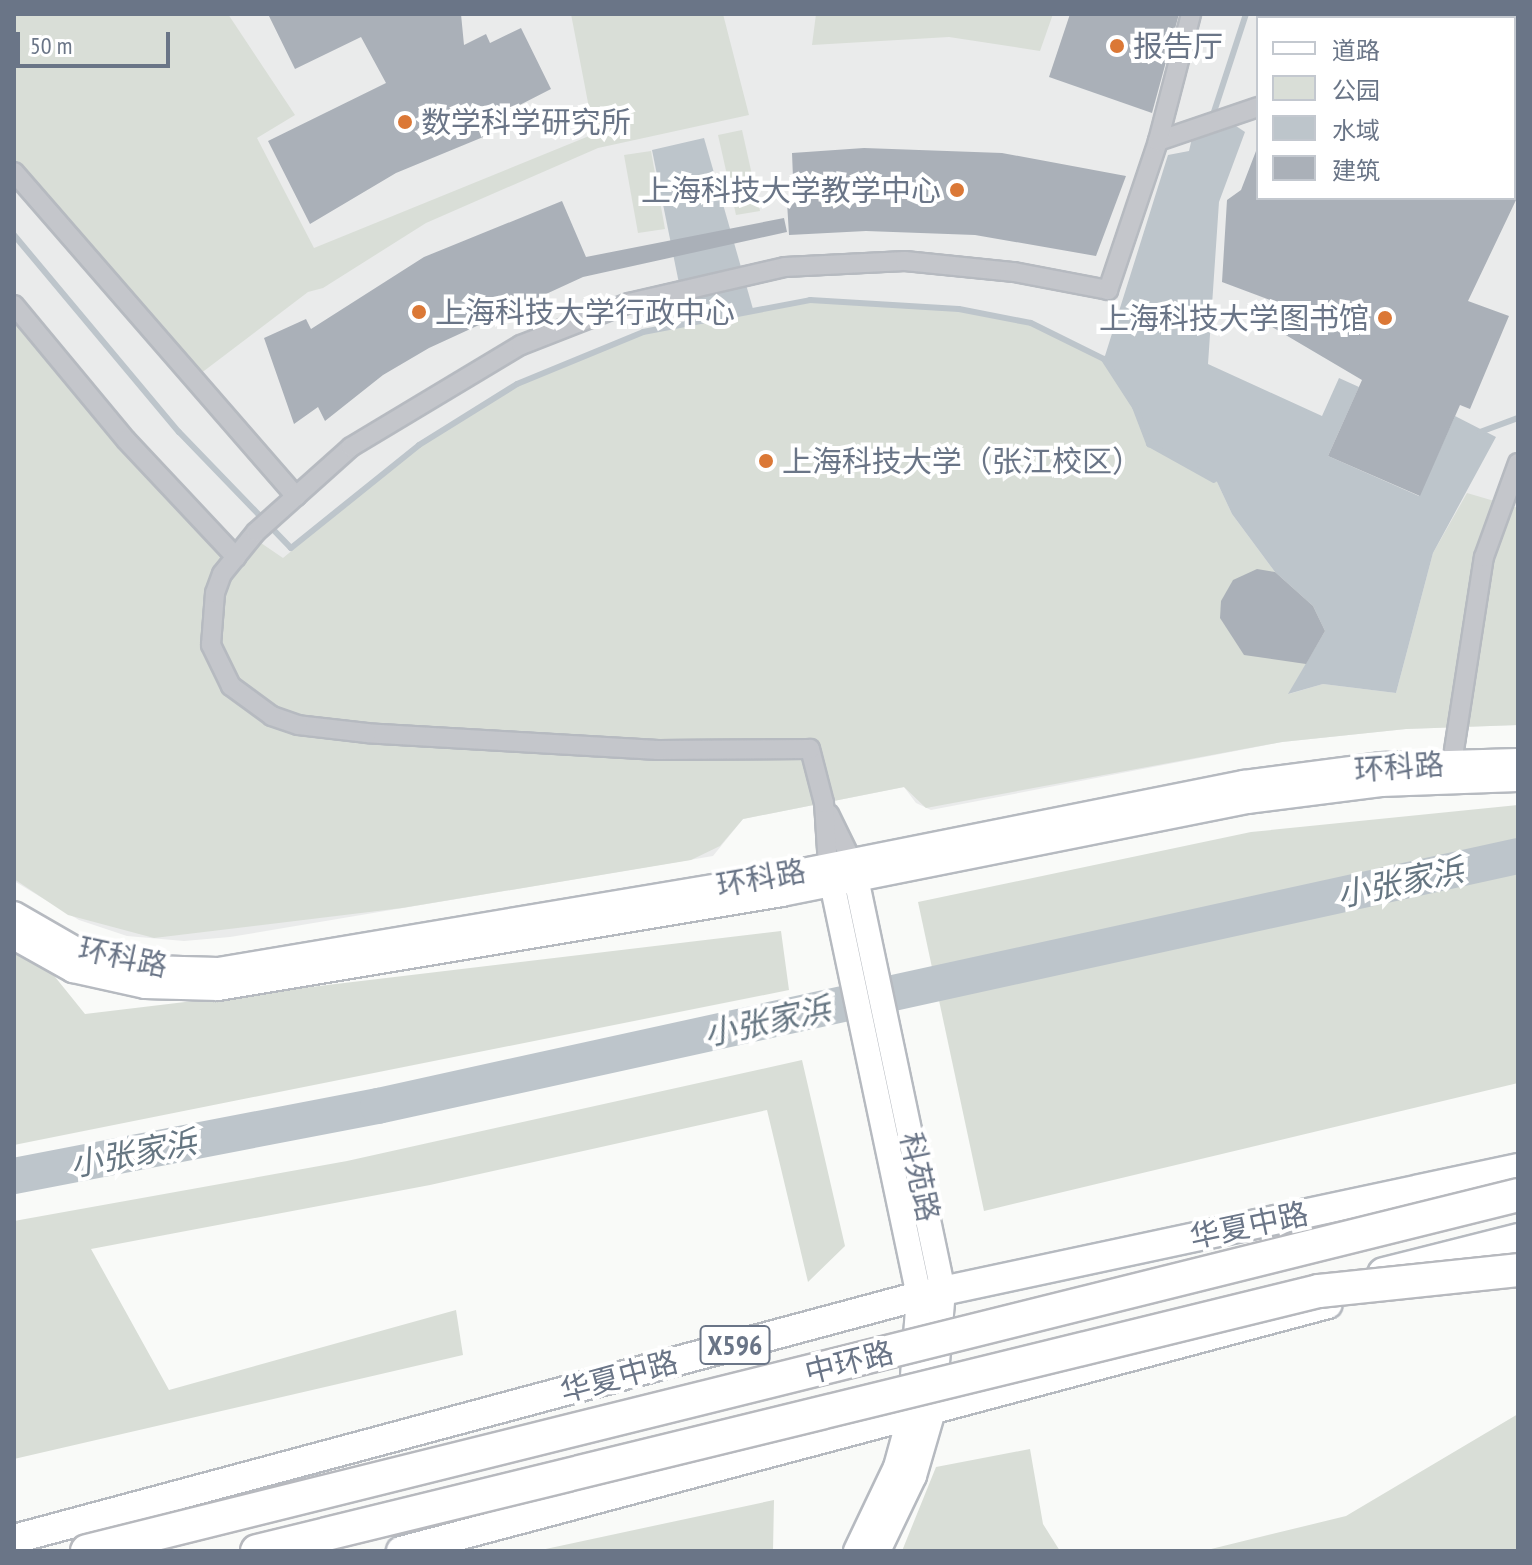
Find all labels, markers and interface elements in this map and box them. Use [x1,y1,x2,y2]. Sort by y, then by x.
scale bar [20,16,174,66]
legend [1256,16,1516,200]
place label: 报告厅 [1133,28,1223,64]
text: 50 m [30,30,72,61]
text: 道路 [1332,35,1380,66]
marker: 报告厅 [1108,37,1126,55]
text: 公园 [1332,75,1380,106]
place label: 数学科学研究所 [421,104,631,140]
marker: 数学科学研究所 [396,113,414,131]
text: 水域 [1332,115,1380,146]
text: 建筑 [1332,155,1380,186]
place label: 上海科技大学教学中心 [641,172,941,208]
marker: 上海科技大学教学中心 [948,181,966,199]
place label: 上海科技大学行政中心 [435,294,735,330]
place label: 上海科技大学图书馆 [1099,300,1369,336]
marker: 上海科技大学行政中心 [410,303,428,321]
marker: 上海科技大学图书馆 [1376,309,1394,327]
place label: 上海科技大学（张江校区） [782,443,1142,479]
marker: 上海科技大学（张江校区） [757,452,775,470]
street label: 环科路 [1353,746,1445,788]
water label: 小张家浜 [1333,850,1467,914]
street label: 环科路 [714,852,808,904]
street label: 环科路 [75,930,171,984]
water label: 小张家浜 [700,989,834,1053]
water label: 小张家浜 [67,1122,199,1184]
street label: 科苑路 [893,1129,947,1225]
street label: 华夏中路 [1187,1195,1311,1255]
road number: X596 [699,1321,771,1369]
street label: 中环路 [801,1334,897,1390]
street label: 华夏中路 [556,1343,682,1409]

